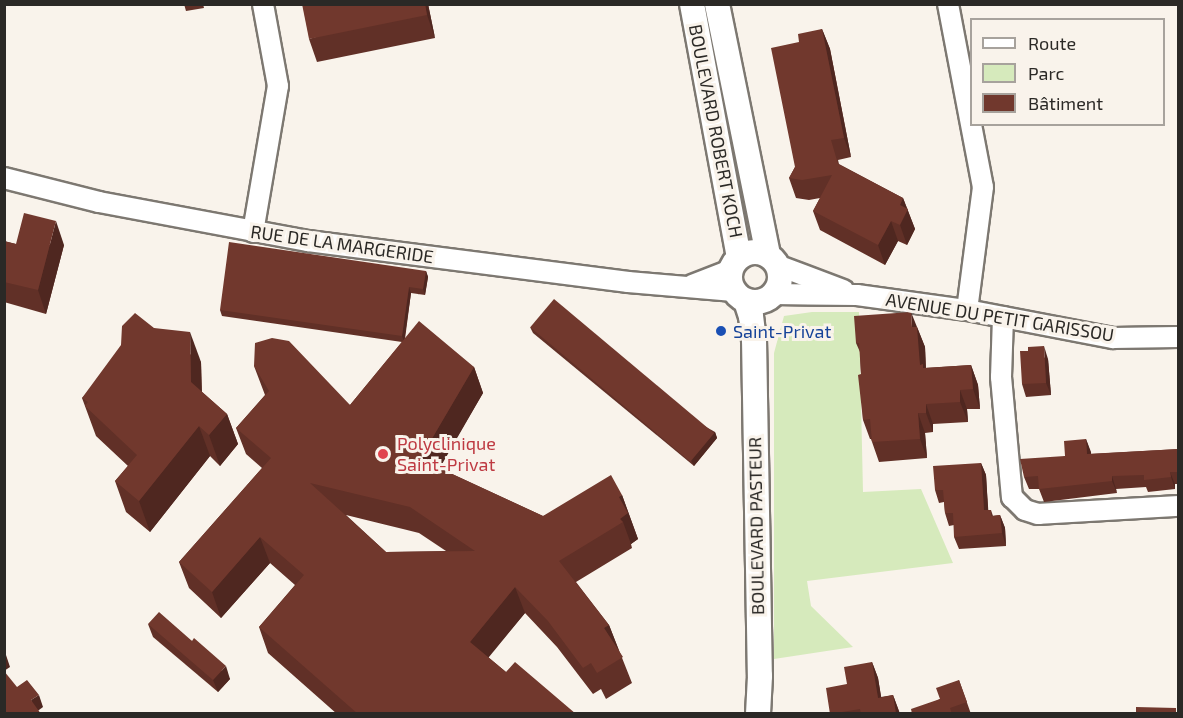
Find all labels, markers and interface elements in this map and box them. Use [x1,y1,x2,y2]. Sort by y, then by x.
legend [970,18,1165,126]
street label: BOULEVARD ROBERT KOCH [685,22,747,240]
text: Route [1028,32,1076,54]
text: Parc [1028,62,1064,84]
text: Bâtiment [1028,92,1103,114]
street label: RUE DE LA MARGERIDE [249,220,435,268]
street label: AVENUE DU PETIT GARISSOU [884,288,1116,346]
place label: Saint-Privat [733,320,831,342]
marker: Saint-Privat [714,324,728,338]
place label: Polyclinique Saint-Privat [397,433,496,476]
street label: BOULEVARD PASTEUR [744,437,768,615]
marker: Polyclinique Saint-Privat [374,445,392,463]

